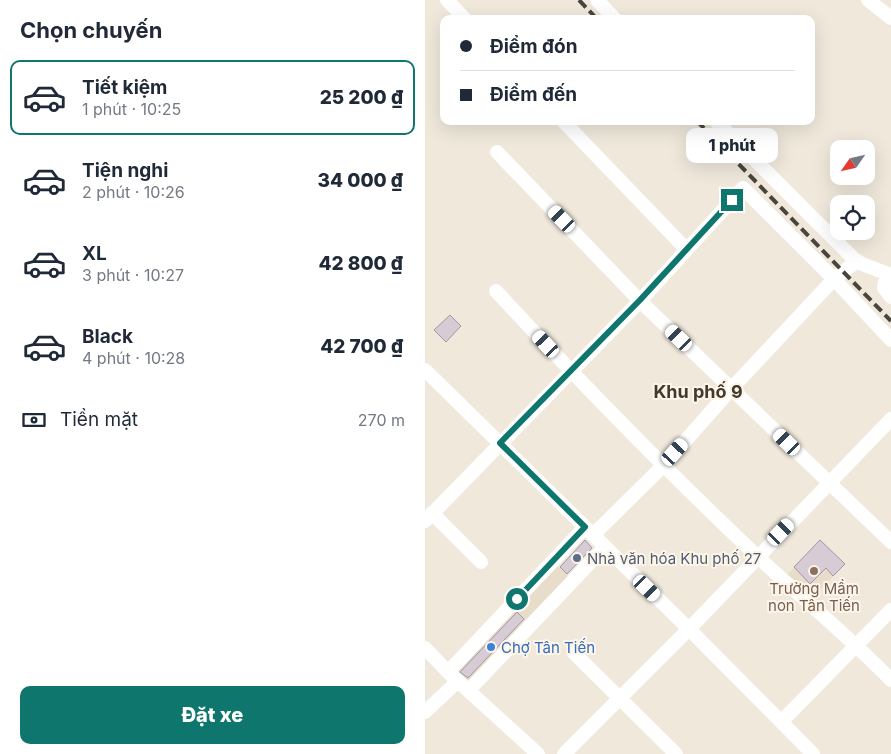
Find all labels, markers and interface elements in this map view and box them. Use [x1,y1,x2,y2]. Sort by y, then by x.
text: Chọn chuyến [20,17,162,43]
text: Điểm đón [490,35,578,58]
icon: car [22,75,67,120]
text: Tiết kiệm [82,76,167,99]
text: Điểm đến [490,83,577,106]
text: 25 200 ₫ [320,86,403,109]
text: 1 phút · 10:25 [82,99,181,119]
callout: 1 phút [686,128,778,162]
text: 1 phút [708,135,756,155]
north arrow [830,140,875,185]
map controls [830,140,875,240]
icon: car [22,158,67,203]
text: Tiện nghi [82,159,168,182]
text: 34 000 ₫ [318,169,403,192]
text: 2 phút · 10:26 [82,182,185,202]
route end [721,189,743,211]
button: locate [830,195,875,240]
car [546,203,577,235]
icon: car [22,241,67,286]
text: XL [82,242,107,265]
text: 42 800 ₫ [318,252,403,275]
text: 3 phút · 10:27 [82,265,184,285]
car [663,322,695,354]
icon: car [22,324,67,369]
text: Black [82,325,133,348]
car [530,328,561,360]
text: 42 700 ₫ [320,335,403,358]
text: 4 phút · 10:28 [82,348,185,368]
district label: Khu phố 9 [653,381,743,402]
icon: cash [20,406,48,434]
text: Tiền mặt [60,408,138,431]
text: 270 m [358,410,405,430]
car [771,426,803,458]
car [659,436,690,468]
car [765,516,796,548]
place label: Nhà văn hóa Khu phố 27 [587,549,761,568]
marker: Nhà văn hóa Khu phố 27 [571,552,583,564]
marker: Trường Mầm non Tân Tiến [808,565,820,577]
car [631,572,663,604]
place label: Trường Mầm non Tân Tiến [768,579,860,615]
route start [506,588,528,610]
place label: Chợ Tân Tiến [501,638,595,657]
marker: Chợ Tân Tiến [485,641,497,653]
button: Đặt xe [20,686,405,744]

